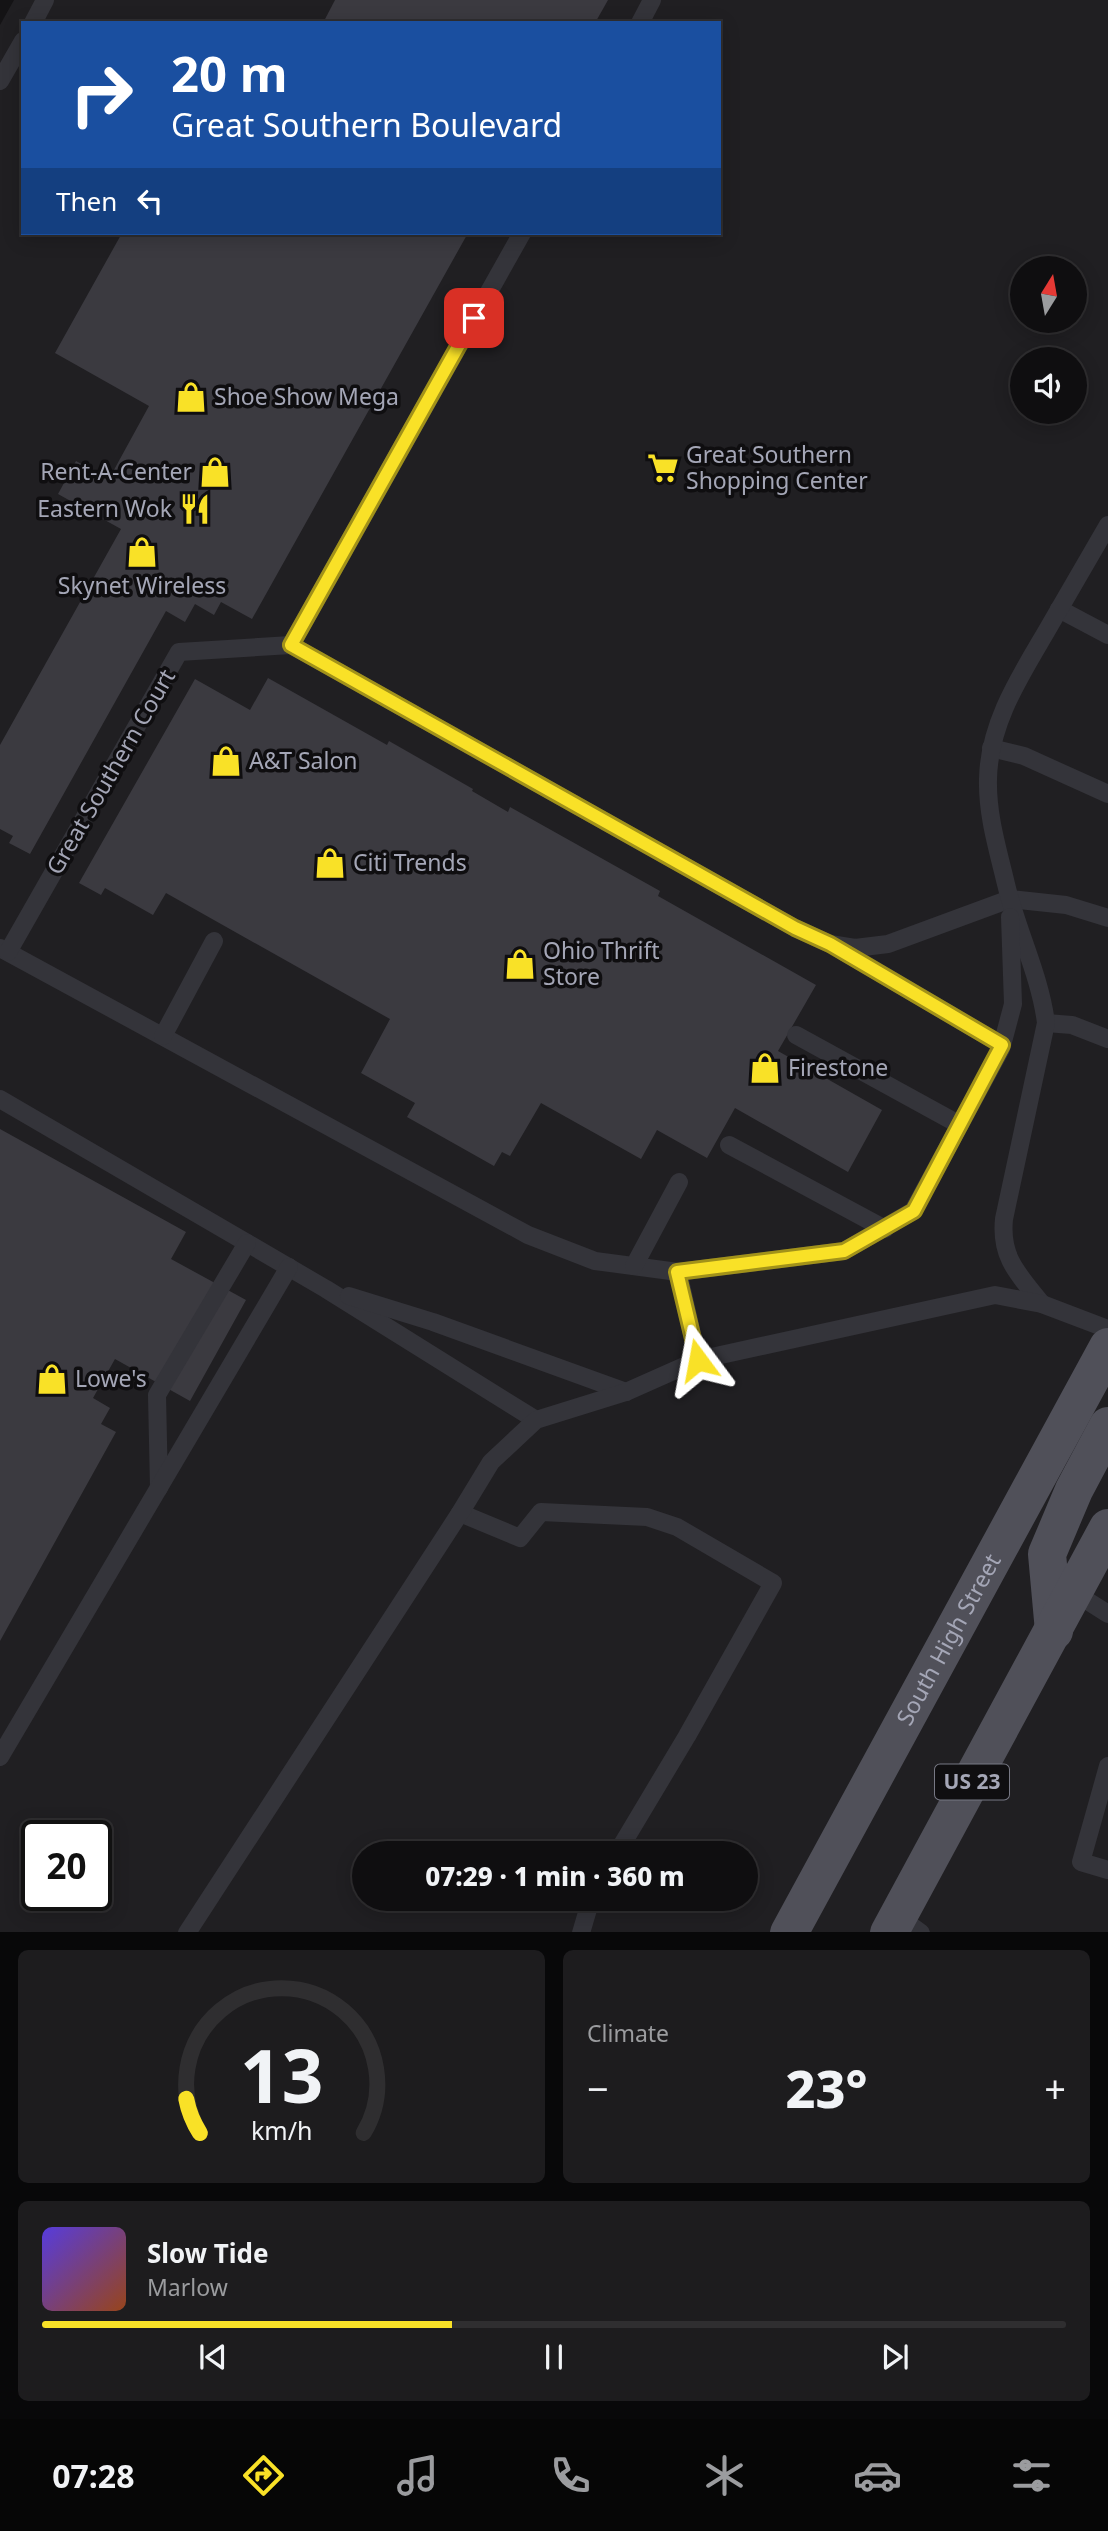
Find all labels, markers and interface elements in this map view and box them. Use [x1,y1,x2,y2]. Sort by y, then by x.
text: 20 m [171,40,288,106]
icon: right [56,49,147,140]
text: Great Southern Boulevard [171,103,562,146]
icon: left [131,182,169,220]
text: Then [56,183,117,219]
north arrow [1010,256,1087,332]
map controls [1010,256,1087,424]
pin [444,288,504,348]
icon: arrive [455,299,493,337]
button: sound [1010,347,1087,424]
shop icon: Shoe Show Mega [174,380,208,414]
place label: Shoe Show Mega [214,380,399,412]
place label: Great Southern Shopping Center [686,438,868,496]
supermarket icon: Great Southern Shopping Center [646,451,680,485]
place label: Rent-A-Center [40,455,192,487]
shop icon: Rent-A-Center [198,455,232,489]
place label: Eastern Wok [37,492,173,524]
restaurant icon: Eastern Wok [178,492,212,526]
shop icon: Skynet Wireless [125,535,159,569]
place label: Skynet Wireless [58,569,226,601]
street label: Great Southern Court [38,663,182,880]
shop icon: A&T Salon [209,744,243,778]
place label: A&T Salon [249,744,358,776]
shop icon: Citi Trends [313,846,347,880]
place label: Citi Trends [353,846,467,878]
place label: Ohio Thrift Store [543,934,660,992]
shop icon: Ohio Thrift Store [503,947,537,981]
shop icon: Firestone [748,1051,782,1085]
place label: Firestone [788,1051,888,1083]
position arrow [661,1323,735,1397]
shop icon: Lowe's [35,1362,69,1396]
place label: Lowe's [75,1362,147,1394]
street label: South High Street [888,1548,1008,1731]
road number: US 23 [935,1764,1009,1800]
speed limit sign: 20 [21,1820,112,1911]
text: 07:29 · 1 min · 360 m [425,1858,685,1894]
text: Climate [587,2017,669,2049]
text: 13 [240,2025,323,2124]
text: 23° [785,2052,868,2123]
text: − [587,2062,609,2114]
text: + [1044,2062,1066,2114]
text: km/h [251,2112,312,2146]
text: Slow Tide [147,2235,269,2271]
text: Marlow [147,2271,228,2303]
icon: previous [194,2338,232,2376]
icon: pause [535,2338,573,2376]
icon: next [876,2338,914,2376]
icon: directions [239,2451,288,2500]
icon: music [393,2451,442,2500]
icon: phone [546,2451,595,2500]
icon: climate [700,2451,749,2500]
icon: car [853,2451,902,2500]
icon: filters [1007,2451,1056,2500]
text: 07:28 [52,2454,134,2497]

